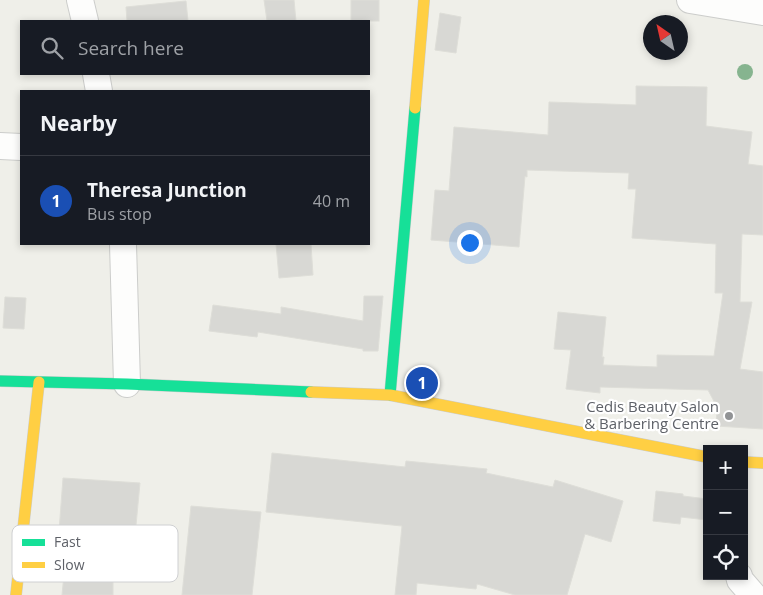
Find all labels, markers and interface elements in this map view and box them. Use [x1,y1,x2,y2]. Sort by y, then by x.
north arrow [643,15,688,60]
search box [20,20,370,75]
icon: search [38,34,66,62]
text: Search here [78,35,184,61]
text: Nearby [40,109,117,137]
text: Theresa Junction [87,177,247,203]
text: 1 [51,190,61,212]
text: 40 m [313,190,350,212]
text: Bus stop [87,203,152,225]
your location [457,230,483,256]
pin: 1 [406,364,438,402]
place label: Cedis Beauty Salon & Barbering Centre [584,396,719,433]
marker: Cedis Beauty Salon & Barbering Centre [723,410,735,422]
map controls [703,445,748,580]
button: + [703,445,748,490]
button: − [703,490,748,535]
legend [12,525,178,582]
text: Fast [54,532,81,551]
button: locate [703,535,748,580]
text: Slow [54,555,85,574]

